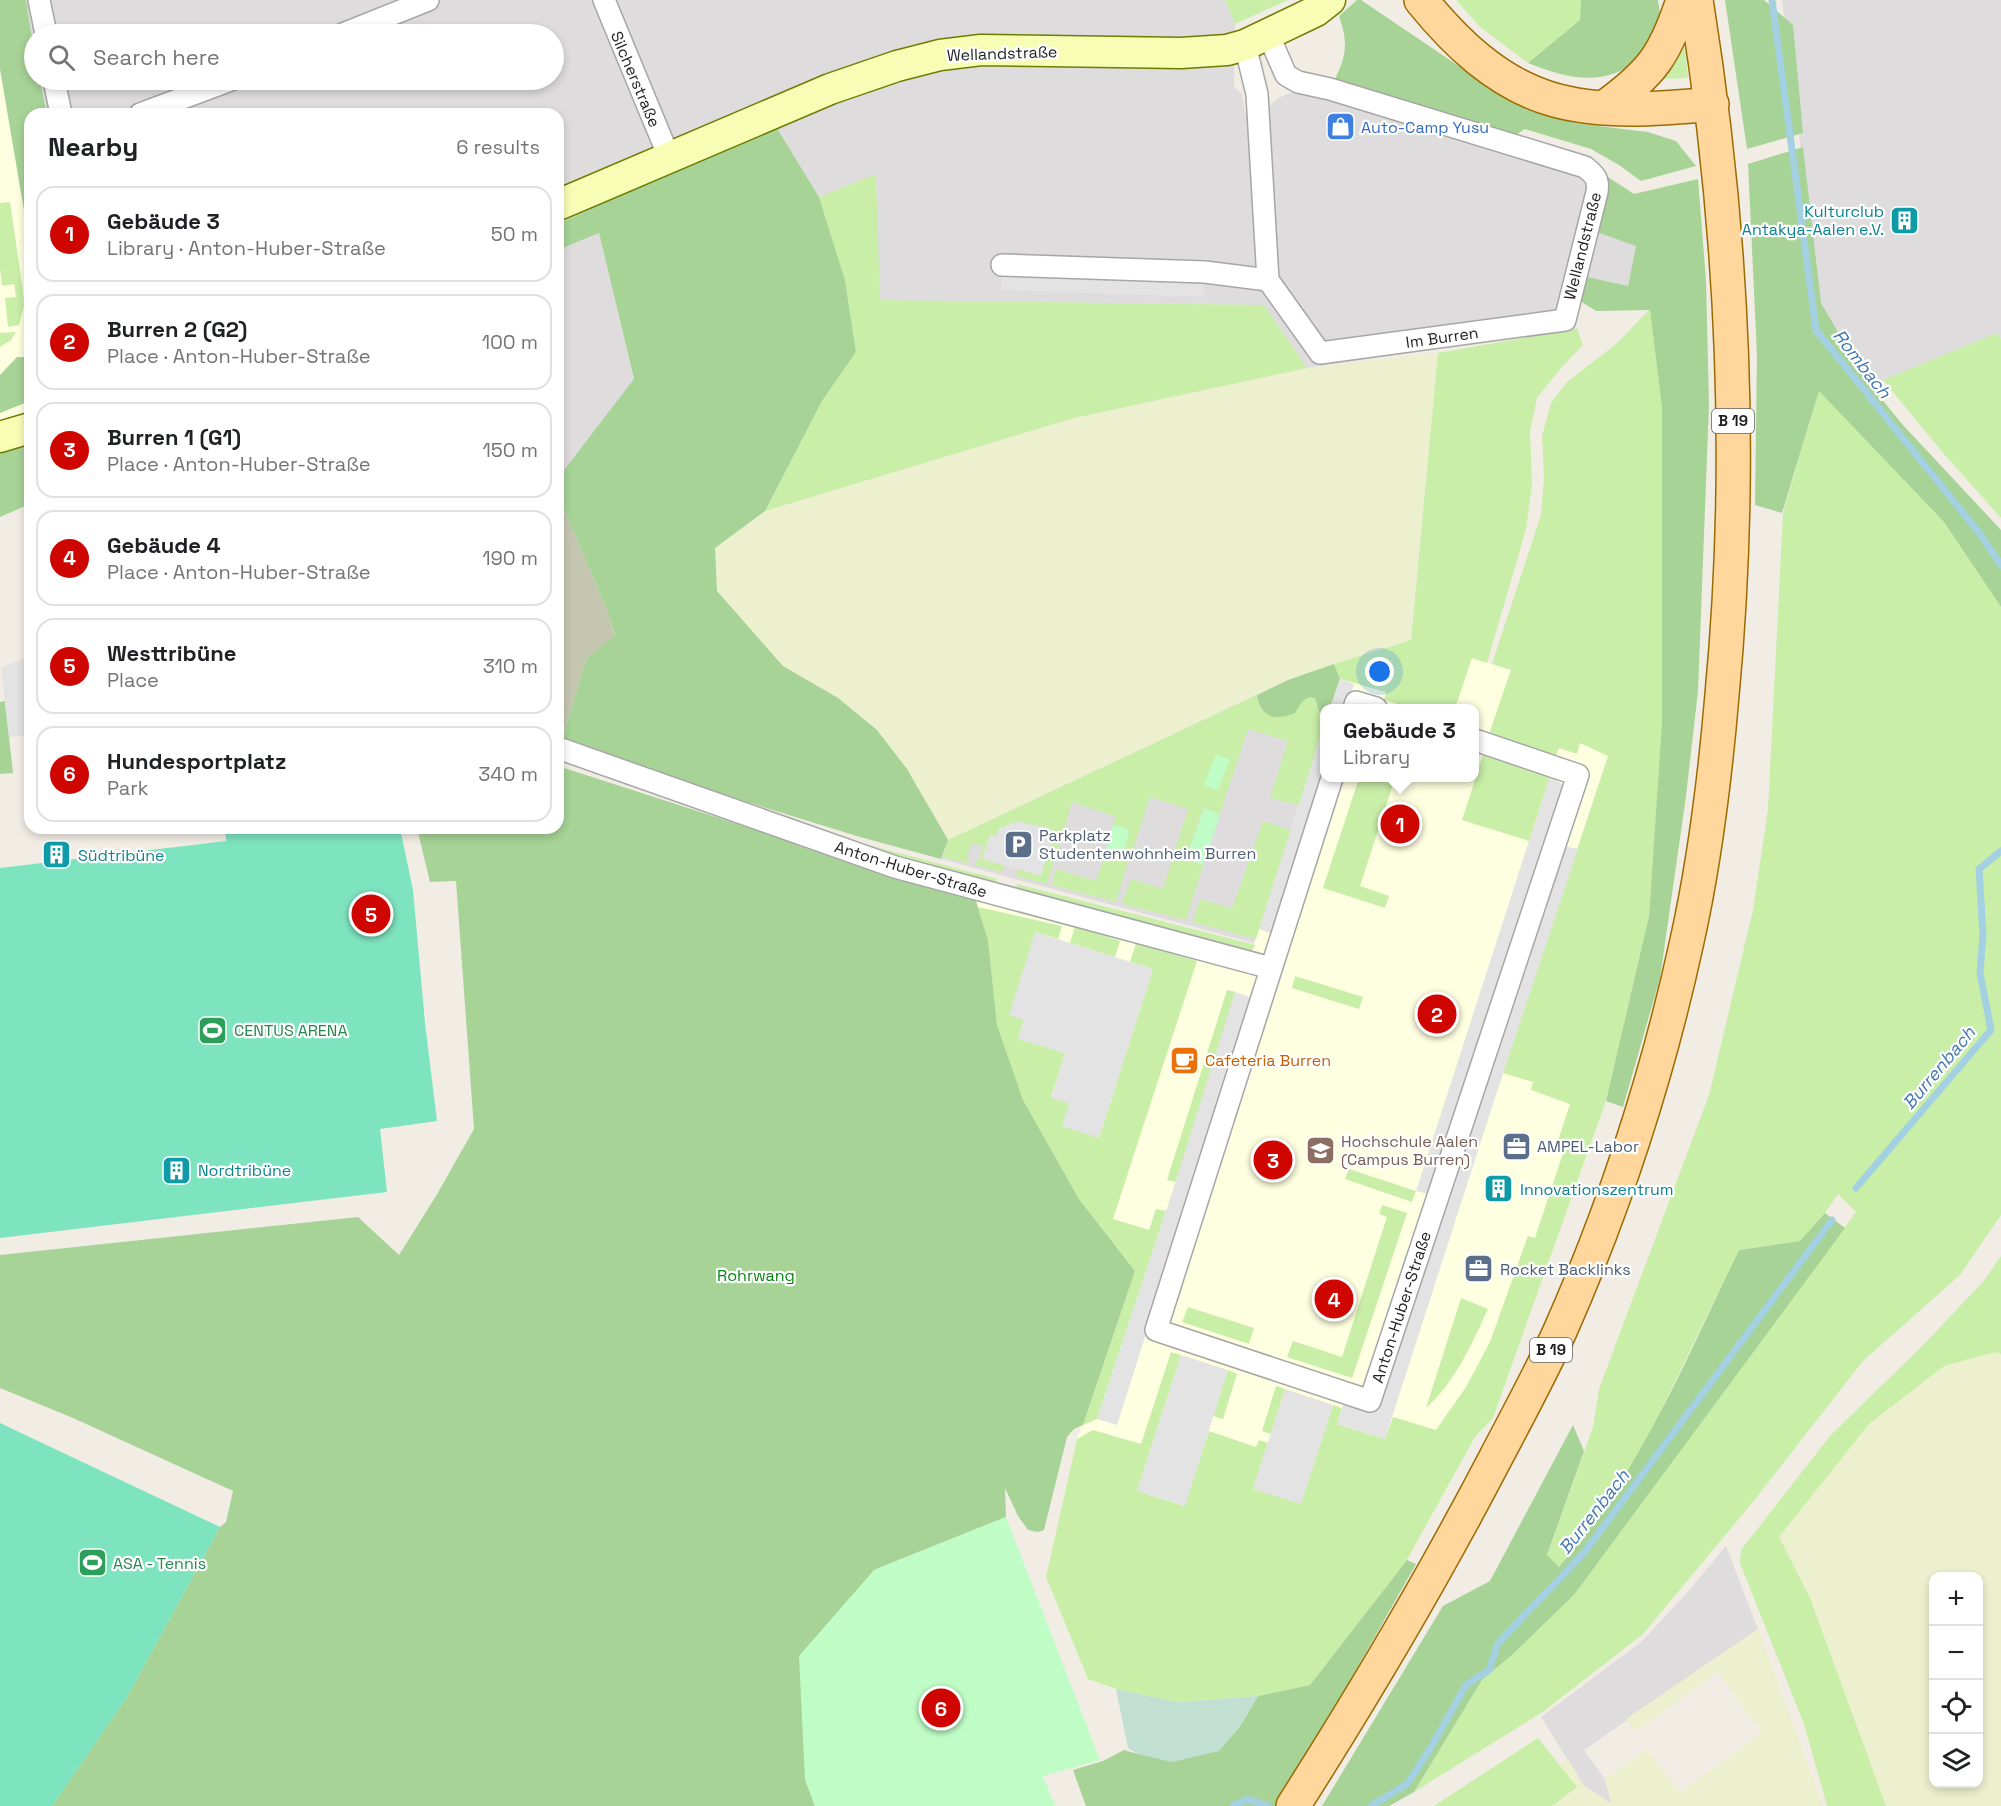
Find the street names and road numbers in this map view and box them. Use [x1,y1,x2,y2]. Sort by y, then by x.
street label: Silcherstraße [606,28,665,130]
street label: Wellandstraße [946,41,1058,66]
street label: Wellandstraße [1559,190,1606,302]
street label: Im Burren [1404,322,1480,353]
road number: B 19 [1712,409,1754,433]
street label: Anton-Huber-Straße [832,836,990,903]
street label: Anton-Huber-Straße [1367,1229,1436,1386]
road number: B 19 [1530,1338,1572,1362]

